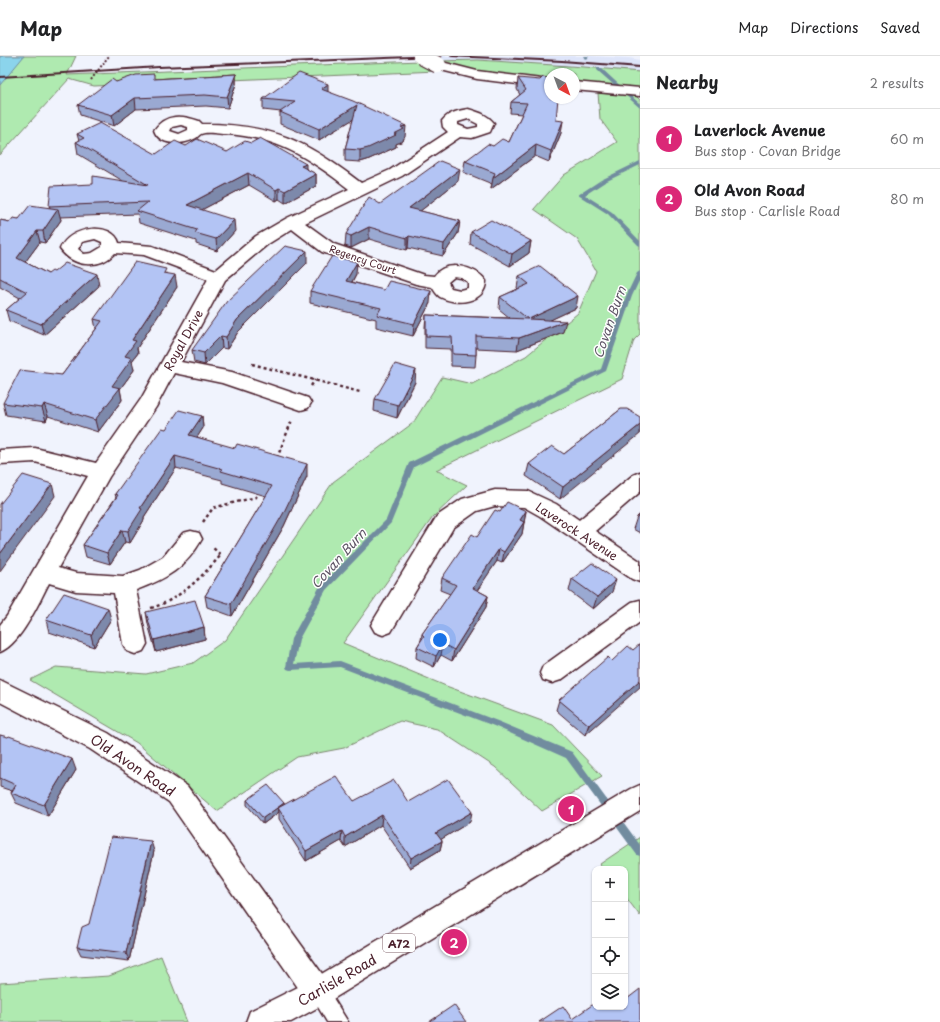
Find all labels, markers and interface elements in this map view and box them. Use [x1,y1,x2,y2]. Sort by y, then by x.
text: Map [20,14,62,42]
text: Map [738,17,768,38]
text: Directions [790,17,858,38]
text: Saved [880,17,920,38]
north arrow [544,68,580,104]
text: Nearby [656,69,718,95]
text: 2 results [870,73,924,92]
text: Laverlock Avenue [694,118,825,141]
text: 1 [666,129,672,148]
text: 60 m [890,129,924,148]
text: Bus stop · Covan Bridge [694,141,841,160]
text: Old Avon Road [694,178,805,201]
text: 2 [664,189,674,208]
text: 80 m [890,189,924,208]
text: Bus stop · Carlisle Road [694,201,840,220]
street label: Regency Court [327,240,399,278]
water label: Covan Burn [588,283,630,360]
street label: Royal Drive [159,306,207,374]
street label: Laverock Avenue [532,498,622,565]
water label: Covan Burn [306,523,371,592]
your location [430,630,450,650]
street label: Old Avon Road [86,729,180,801]
pin: 1 [558,794,584,824]
map controls [592,866,628,1010]
button: + [592,866,628,902]
button: − [592,902,628,938]
pin: 2 [441,927,467,957]
road number: A72 [383,934,415,952]
button: locate [592,938,628,974]
street label: Carlisle Road [294,949,380,1011]
button: layers [592,974,628,1010]

